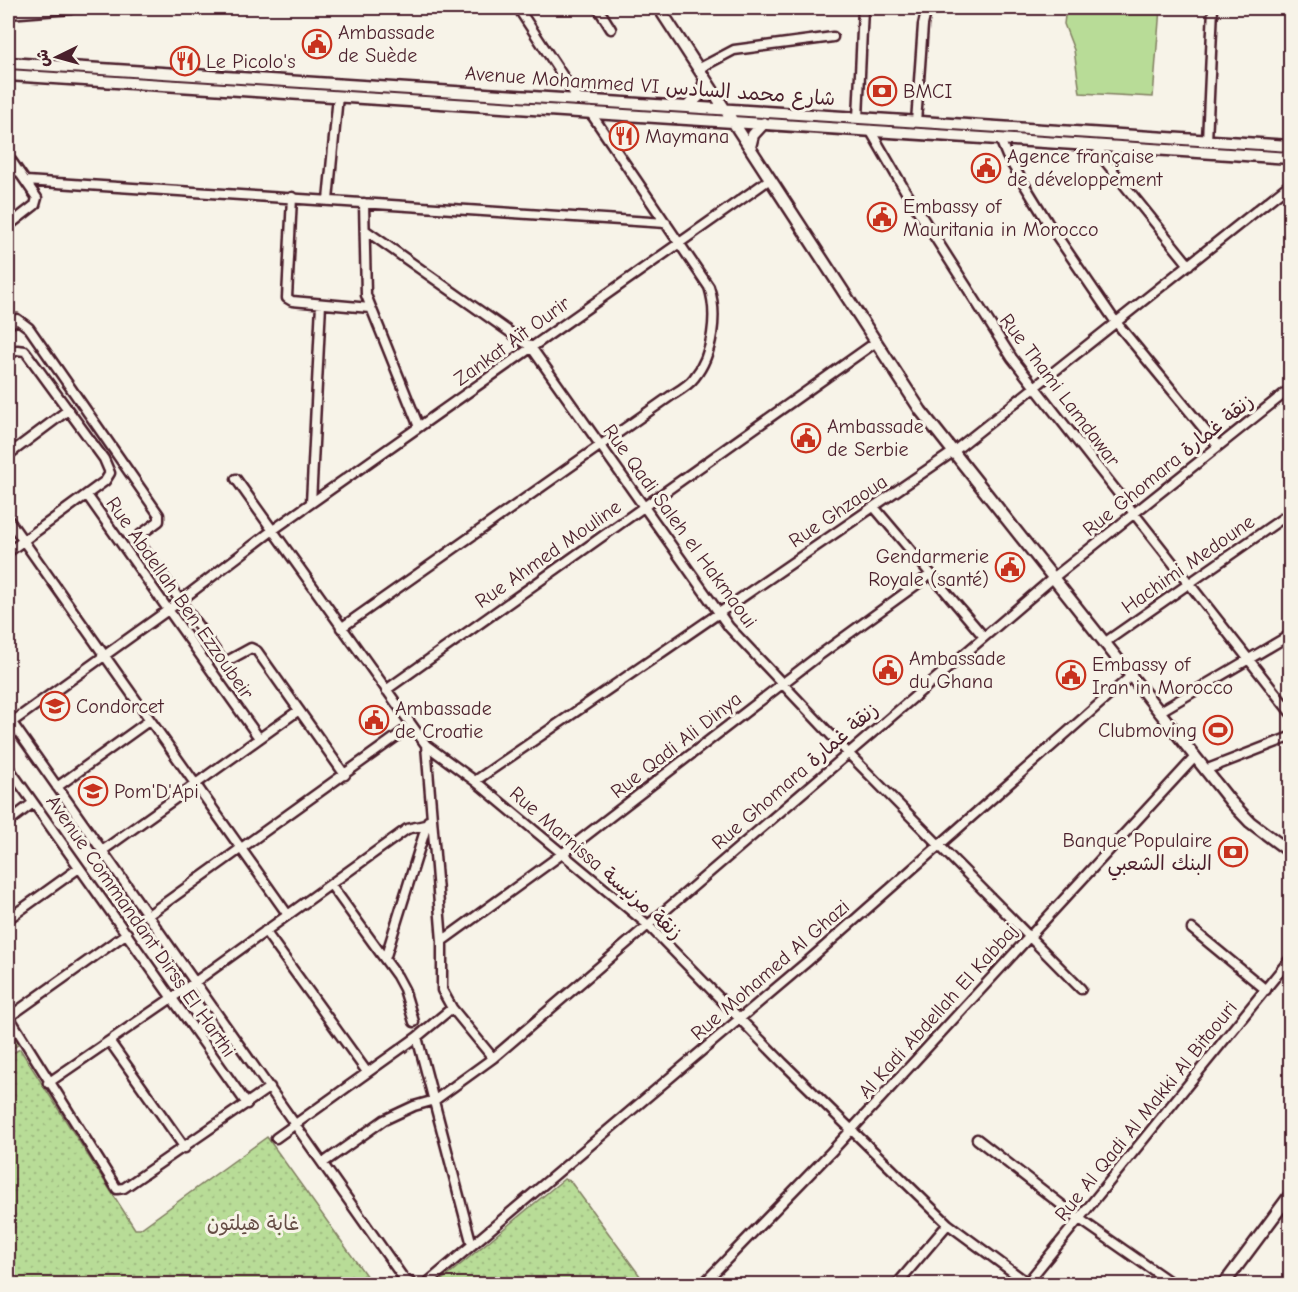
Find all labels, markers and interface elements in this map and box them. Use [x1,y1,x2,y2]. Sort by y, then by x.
place label: Ambassade de Suède [338,21,435,67]
north arrow [27,27,87,87]
public building icon: Ambassade de Suède [301,28,333,60]
restaurant icon: Le Picolo's [169,45,201,77]
text: ش [33,49,53,68]
place label: Le Picolo's [206,50,296,73]
street label: Avenue Mohammed VI شارع محمد السادس [464,62,836,112]
bank icon: BMCI [866,75,898,107]
place label: BMCI [903,80,952,103]
restaurant icon: Maymana [608,120,640,152]
place label: Maymana [645,125,729,148]
place label: Agence française de développement [1007,145,1164,191]
public building icon: Agence française de développement [970,152,1002,184]
place label: Embassy of Mauritania in Morocco [903,195,1099,241]
public building icon: Embassy of Mauritania in Morocco [866,201,898,233]
street label: Zankat Aït Ourir [450,291,574,391]
street label: Rue Thami Lamdawar [995,309,1125,471]
street label: Rue Ghomara زنقة غمارة [1078,389,1258,541]
place label: Ambassade de Serbie [827,415,924,461]
street label: Rue Qadi Saleh el Hakmaoui [598,420,762,632]
public building icon: Ambassade de Serbie [790,422,822,454]
street label: Rue Ghzaoua [785,470,891,552]
street label: Rue Abdellah Ben Ezzoubeir [101,493,259,704]
street label: Rue Ahmed Mouline [471,495,625,613]
street label: Hachimi Medoune [1117,510,1259,618]
place label: Gendarmerie Royale (santé) [868,545,989,591]
public building icon: Gendarmerie Royale (santé) [994,551,1026,583]
place label: Ambassade du Ghana [909,647,1006,693]
place label: Embassy of Iran in Morocco [1092,653,1233,699]
public building icon: Ambassade du Ghana [872,654,904,686]
public building icon: Embassy of Iran in Morocco [1055,659,1087,691]
street label: Rue Qadi Ali Dinya [606,687,746,803]
school or university icon: Condorcet [39,690,71,722]
place label: Condorcet [76,695,165,718]
place label: Ambassade de Croatie [395,697,492,743]
street label: Rue Ghomara زنقة غمارة [707,698,883,854]
public building icon: Ambassade de Croatie [358,704,390,736]
sports icon: Clubmoving [1202,714,1234,746]
place label: Clubmoving [1098,719,1197,742]
school or university icon: Pom'D'Api [77,775,109,807]
place label: Pom'D'Api [114,780,199,803]
street label: Rue Marnissa زنقة مرنيسة [505,782,687,944]
street label: Avenue Commandant Dirss El Harthi [41,791,241,1061]
place label: Banque Populaire البنك الشعبي [1062,829,1212,881]
bank icon: Banque Populaire البنك الشعبي [1217,836,1249,868]
street label: Rue Mohamed Al Ghazi [686,895,854,1045]
street label: Al Kadi Abdellah El Kabbaj [854,919,1022,1103]
street label: Rue Al Qadi Al Makki Al Bitaouri [1050,996,1242,1226]
park label: غابة هيلتون [207,1212,299,1236]

